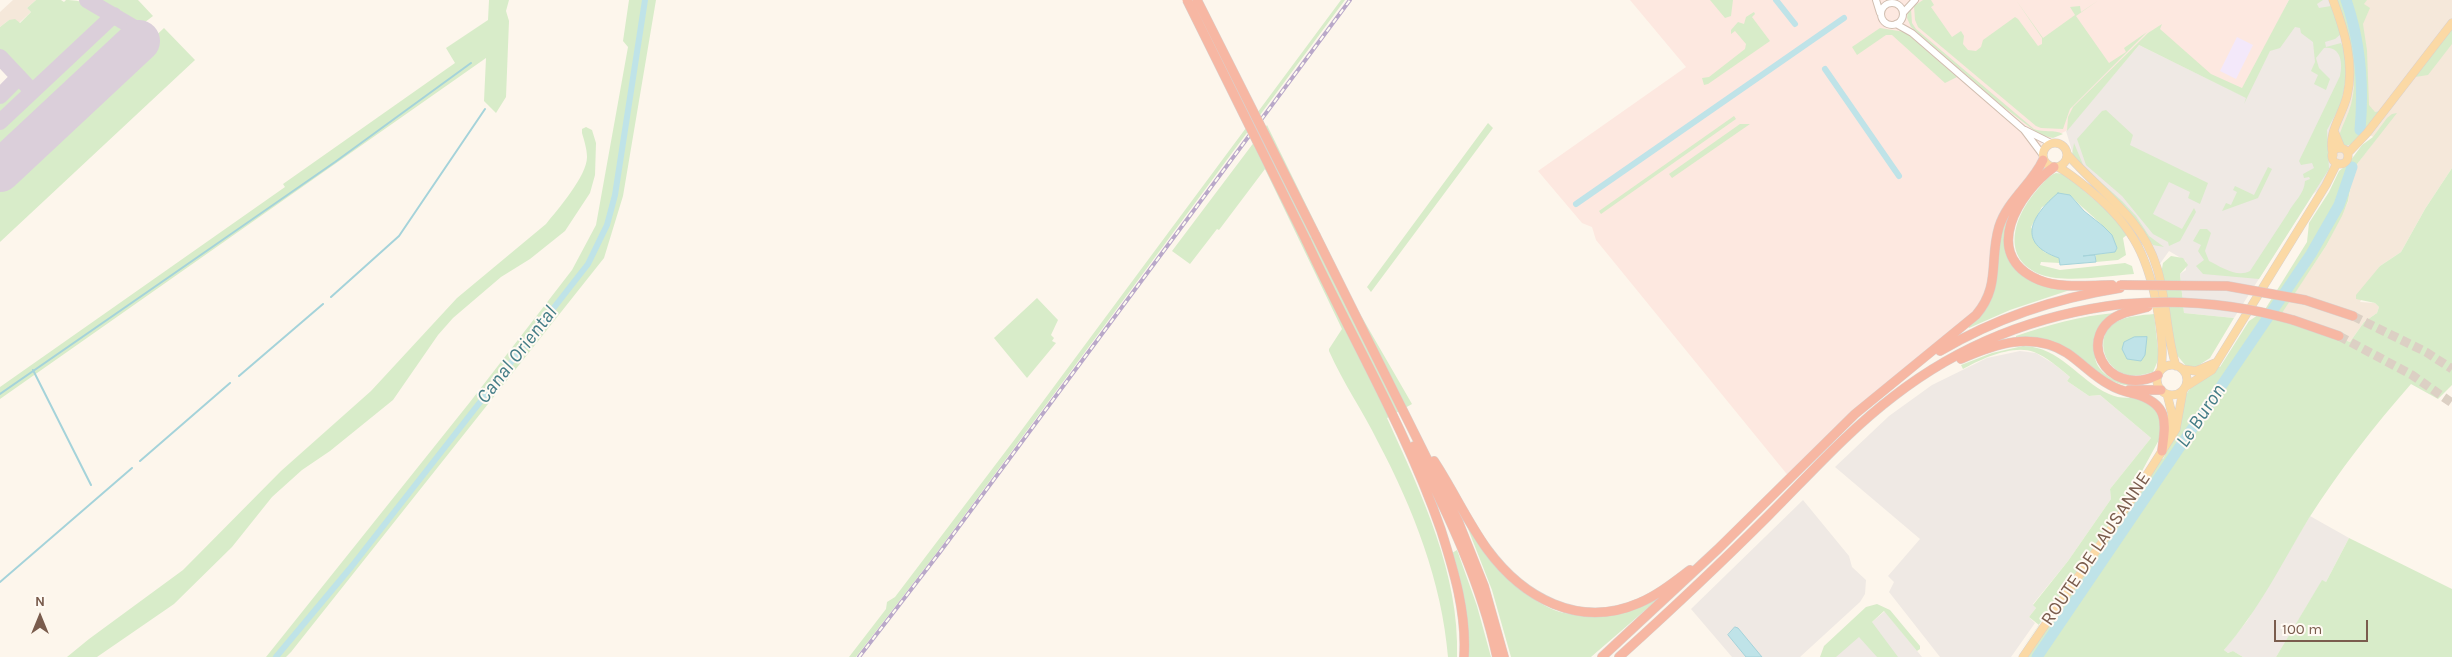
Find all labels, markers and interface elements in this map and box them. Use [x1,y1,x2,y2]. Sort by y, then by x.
water label: Canal Oriental [471,301,563,409]
water label: Le Buron [2171,380,2231,452]
street label: ROUTE DE LAUSANNE [2036,468,2156,630]
north arrow [15,592,65,642]
text: N [35,593,45,610]
scale bar [2277,610,2371,642]
text: 100 m [2282,620,2322,638]

